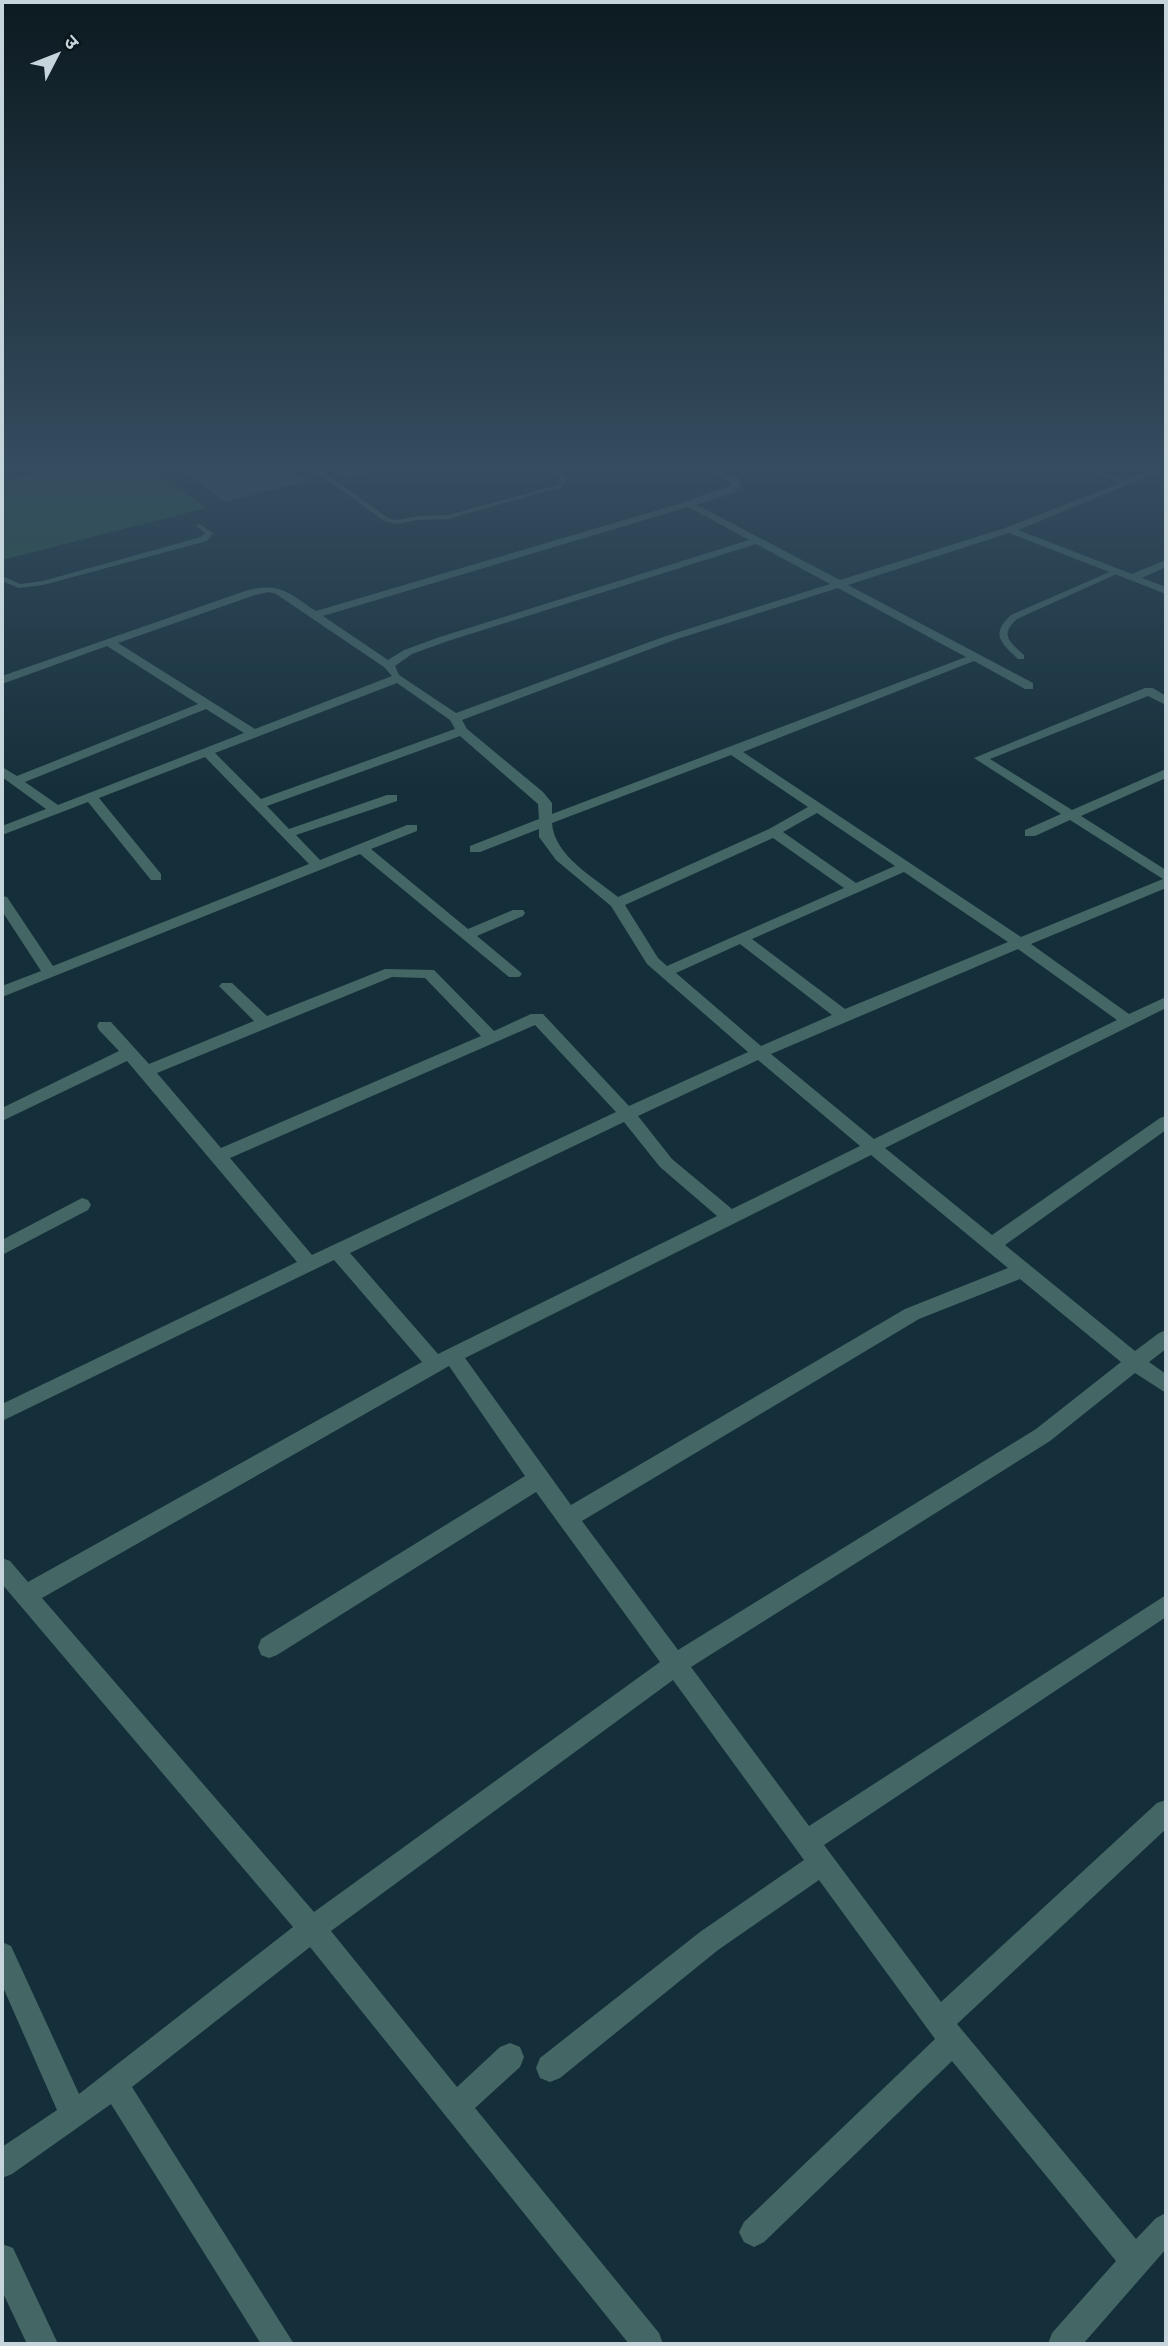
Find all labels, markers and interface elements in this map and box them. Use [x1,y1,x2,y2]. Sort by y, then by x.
north arrow [21,21,91,91]
text: उ [60,30,84,53]

